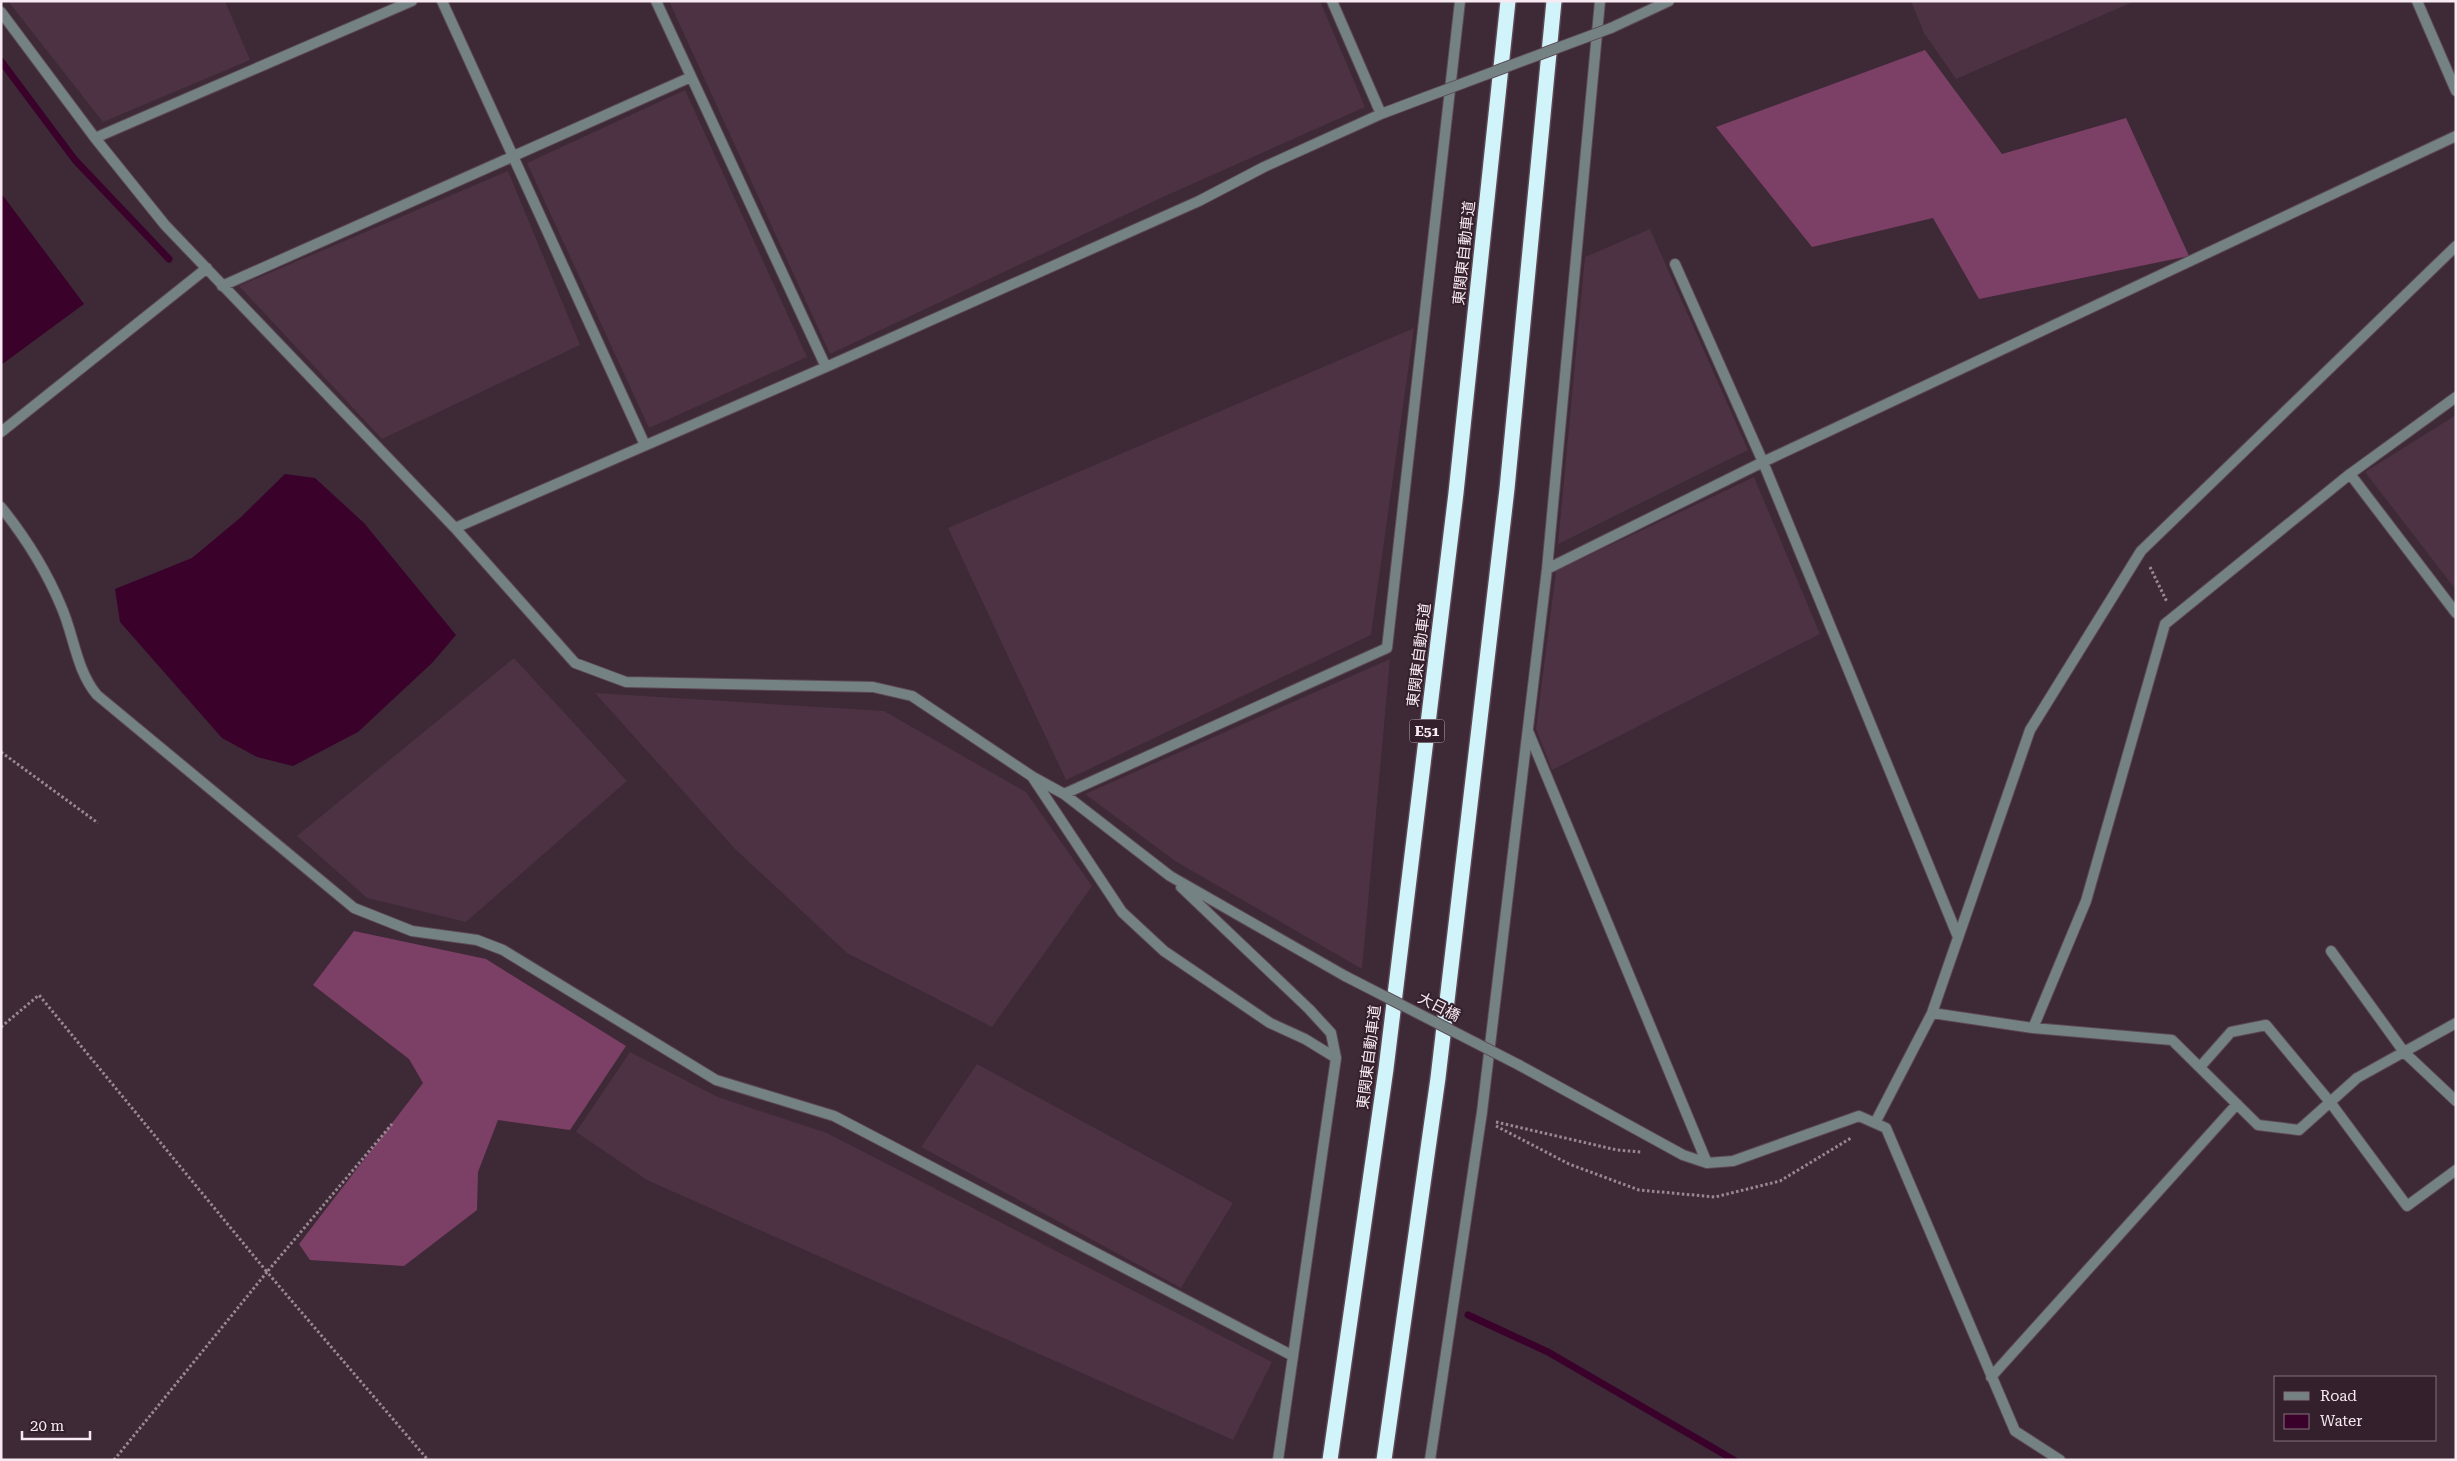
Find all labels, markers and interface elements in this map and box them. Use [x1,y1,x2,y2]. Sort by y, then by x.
street label: 東関東自動車道 [1450,200,1478,306]
street label: 東関東自動車道 [1404,602,1434,708]
road number: E51 [1410,719,1444,742]
street label: 大日橋 [1415,989,1463,1025]
street label: 東関東自動車道 [1354,1004,1384,1110]
legend [2274,1376,2437,1441]
text: Road [2320,1387,2357,1405]
scale bar [22,1408,90,1440]
text: Water [2320,1412,2362,1430]
text: 20 m [30,1417,65,1435]

